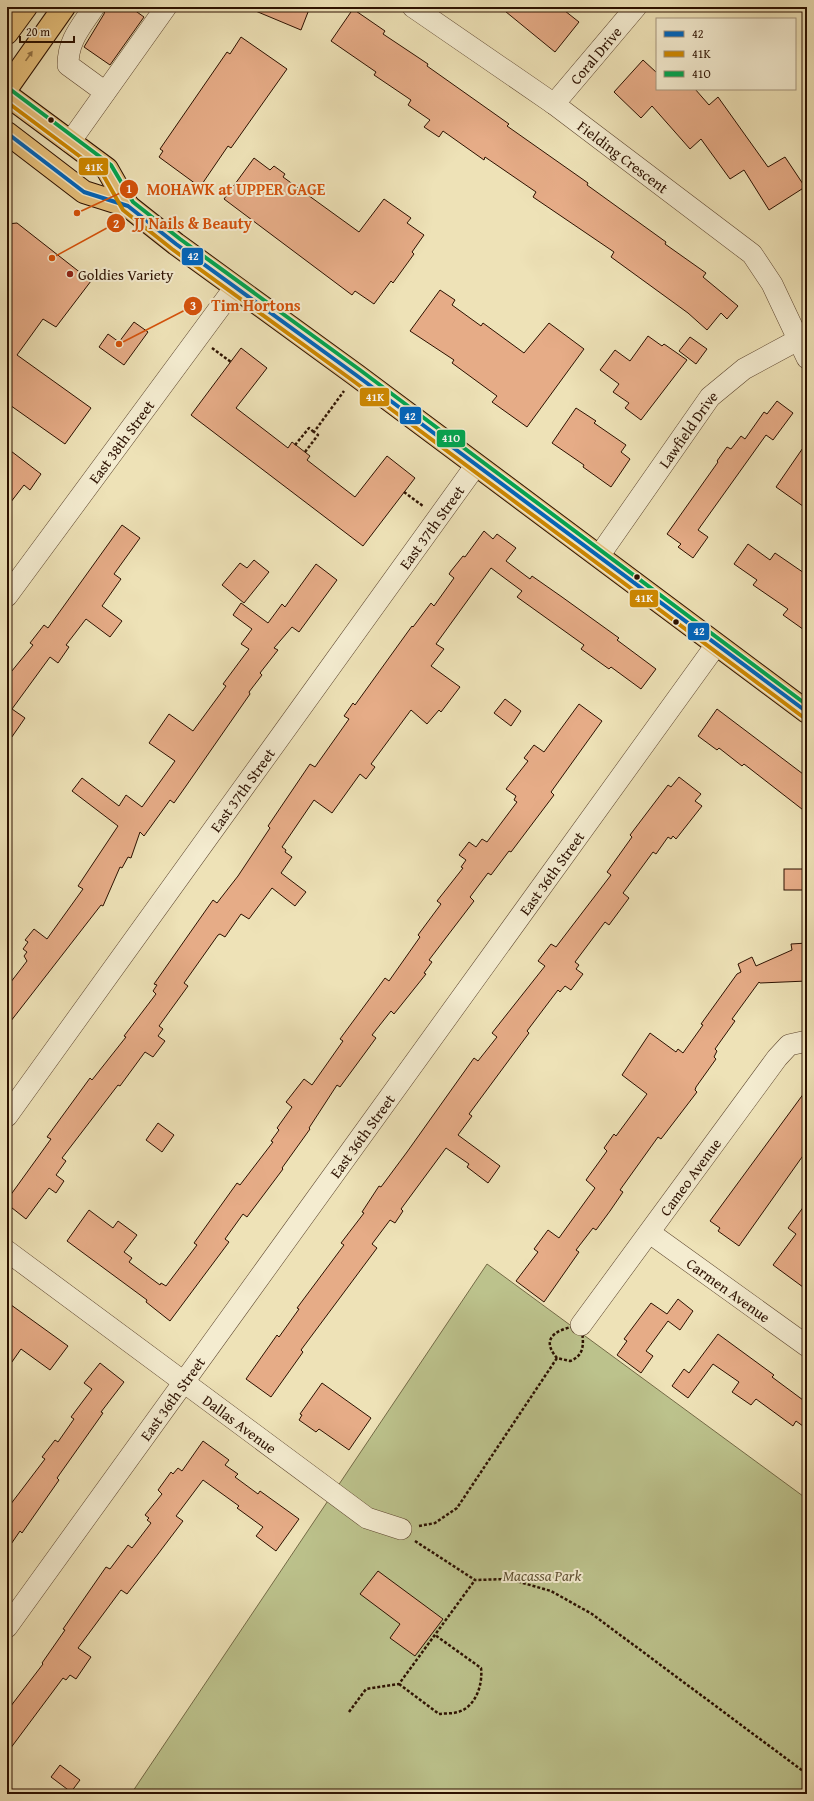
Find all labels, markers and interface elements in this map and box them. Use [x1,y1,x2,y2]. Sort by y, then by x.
scale bar [20,18,74,44]
legend [656,18,796,90]
street label: Coral Drive [565,22,626,89]
text: 20 m [26,23,50,40]
text: 42 [692,25,704,42]
text: 41K [692,45,712,62]
one-way arrow [25,50,33,61]
text: 41O [692,65,711,82]
unlabelled marker [46,115,56,125]
street label: Fielding Crescent [574,115,674,198]
line badge: 41K [78,157,109,176]
text: 41K [85,159,103,175]
callout: MOHAWK at UPPER GAGE [119,175,334,203]
text: MOHAWK at UPPER GAGE [147,177,326,201]
text: 1 [126,180,132,197]
callout: JJ Nails & Beauty [106,209,260,237]
text: JJ Nails & Beauty [131,211,253,235]
text: 2 [113,215,119,232]
line badge: 42 [181,247,204,266]
text: 42 [187,248,199,264]
place label: Goldies Variety [78,264,174,285]
marker: Goldies Variety [65,269,75,279]
callout: Tim Hortons [183,292,308,320]
text: Tim Hortons [211,293,301,317]
text: 3 [190,297,196,314]
street label: Lawfield Drive [653,385,721,472]
line badge: 41K [359,387,390,407]
text: 41K [366,389,384,405]
street label: East 38th Street [83,395,159,487]
line badge: 42 [399,406,422,425]
text: 42 [404,408,416,424]
line badge: 41O [436,429,466,448]
text: 41O [442,430,460,446]
street label: East 37th Street [394,480,469,573]
unlabelled marker [632,572,642,582]
line badge: 41K [629,589,659,608]
text: 41K [635,590,653,606]
unlabelled marker [671,617,681,627]
line badge: 42 [687,622,710,641]
text: 42 [693,623,705,639]
street label: East 37th Street [205,743,280,836]
street label: East 36th Street [514,826,589,919]
street label: East 36th Street [324,1089,400,1182]
street label: Cameo Avenue [654,1134,725,1220]
street label: Carmen Avenue [683,1252,775,1327]
street label: East 36th Street [135,1352,210,1445]
street label: Dallas Avenue [199,1389,281,1458]
park label: Macassa Park [503,1565,581,1586]

